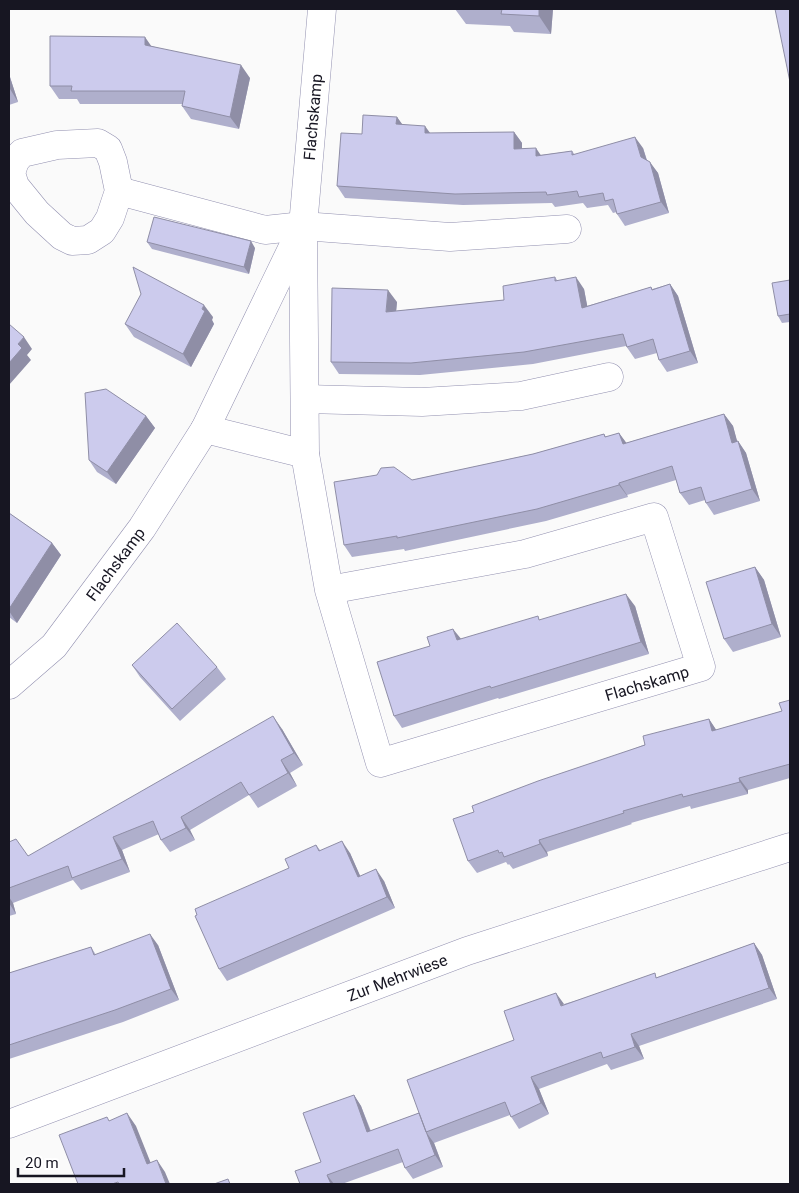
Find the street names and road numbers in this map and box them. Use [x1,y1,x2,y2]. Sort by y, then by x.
street label: Flachskamp [299,73,326,161]
street label: Flachskamp [82,523,149,604]
street label: Flachskamp [603,662,691,705]
street label: Zur Mehrwiese [344,950,450,1005]

